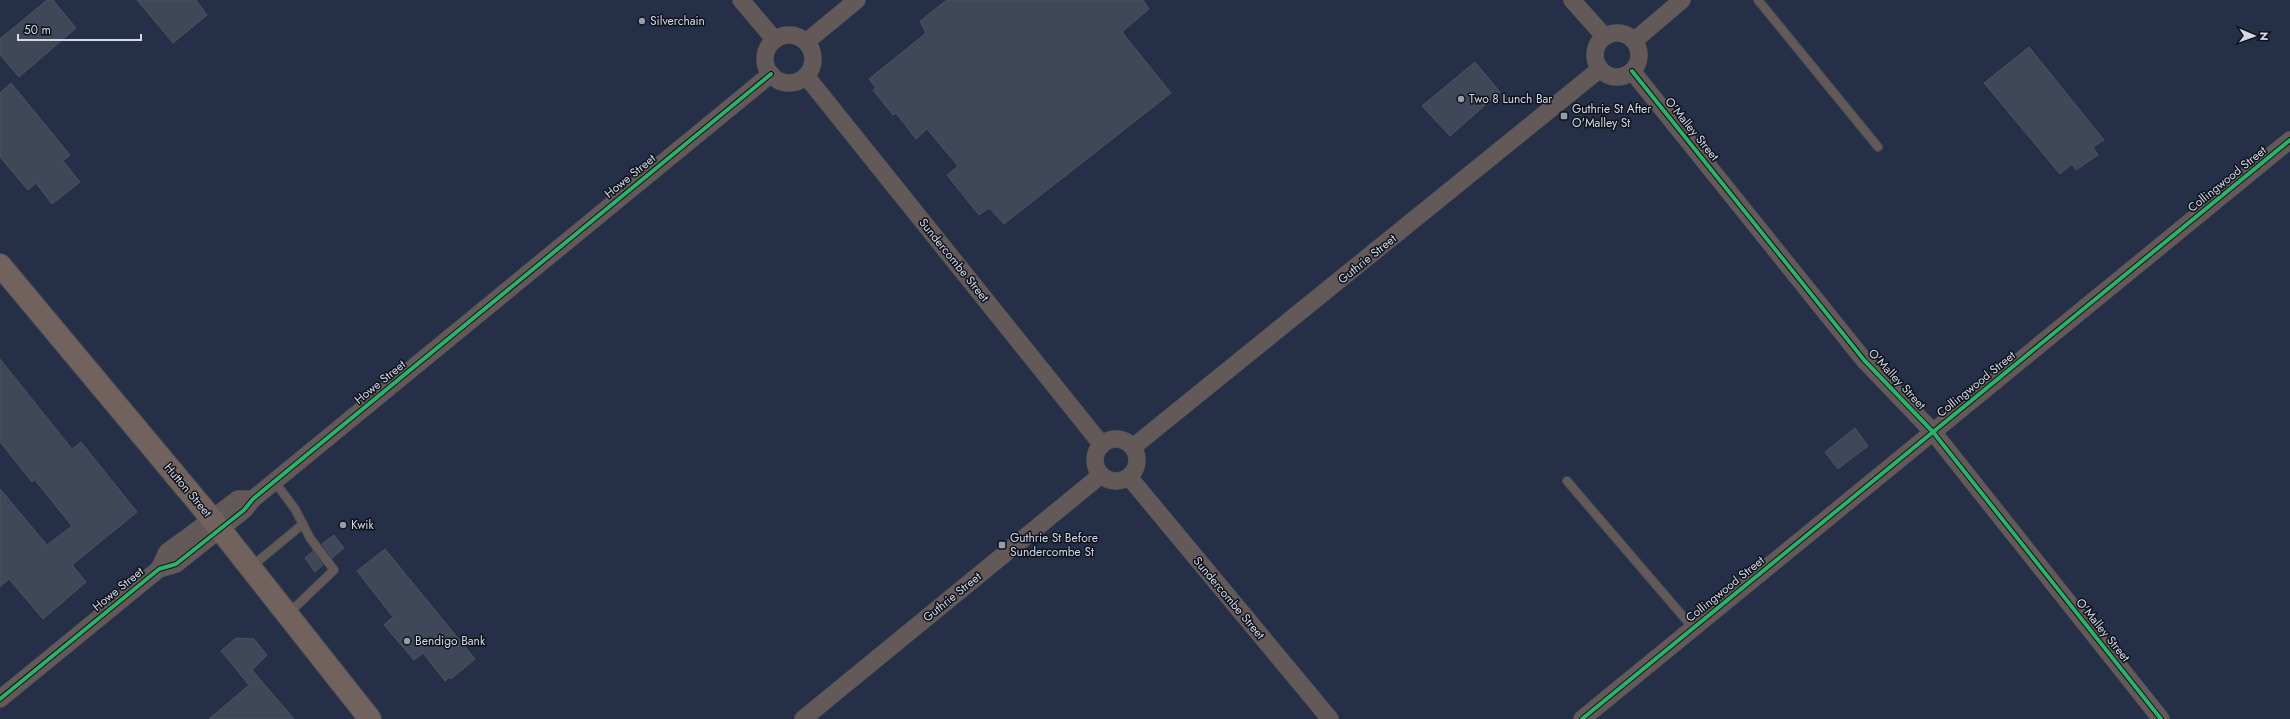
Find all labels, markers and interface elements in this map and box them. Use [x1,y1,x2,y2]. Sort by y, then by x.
place label: Silverchain [650,12,705,30]
scale bar [18,16,141,42]
marker: Silverchain [637,16,647,26]
north arrow [2234,16,2274,56]
text: 50 m [24,21,51,39]
text: N [2256,32,2272,41]
place label: Two 8 Lunch Bar [1469,90,1553,108]
street label: O'Malley Street [1661,93,1723,165]
marker: Two 8 Lunch Bar [1456,94,1466,104]
place label: Guthrie St After O'Malley St [1572,100,1652,132]
marker: Guthrie St After O'Malley St [1559,111,1569,121]
street label: Collingwood Street [2184,142,2270,216]
street label: Howe Street [600,150,660,202]
street label: Sundercombe Street [915,214,993,306]
street label: Guthrie Street [1334,230,1400,288]
street label: O'Malley Street [1864,345,1930,414]
street label: Collingwood Street [1933,347,2019,421]
street label: Howe Street [350,356,410,408]
street label: Hutton Street [160,459,216,521]
place label: Kwik [351,516,374,534]
marker: Kwik [338,520,348,530]
place label: Guthrie St Before Sundercombe St [1010,529,1098,561]
marker: Guthrie St Before Sundercombe St [997,540,1007,550]
street label: Collingwood Street [1682,552,1768,626]
street label: Sundercombe Street [1189,553,1269,643]
street label: Howe Street [88,563,148,615]
street label: Guthrie Street [919,568,985,626]
street label: O'Malley Street [2072,594,2134,666]
place label: Bendigo Bank [415,632,486,650]
marker: Bendigo Bank [402,636,412,646]

